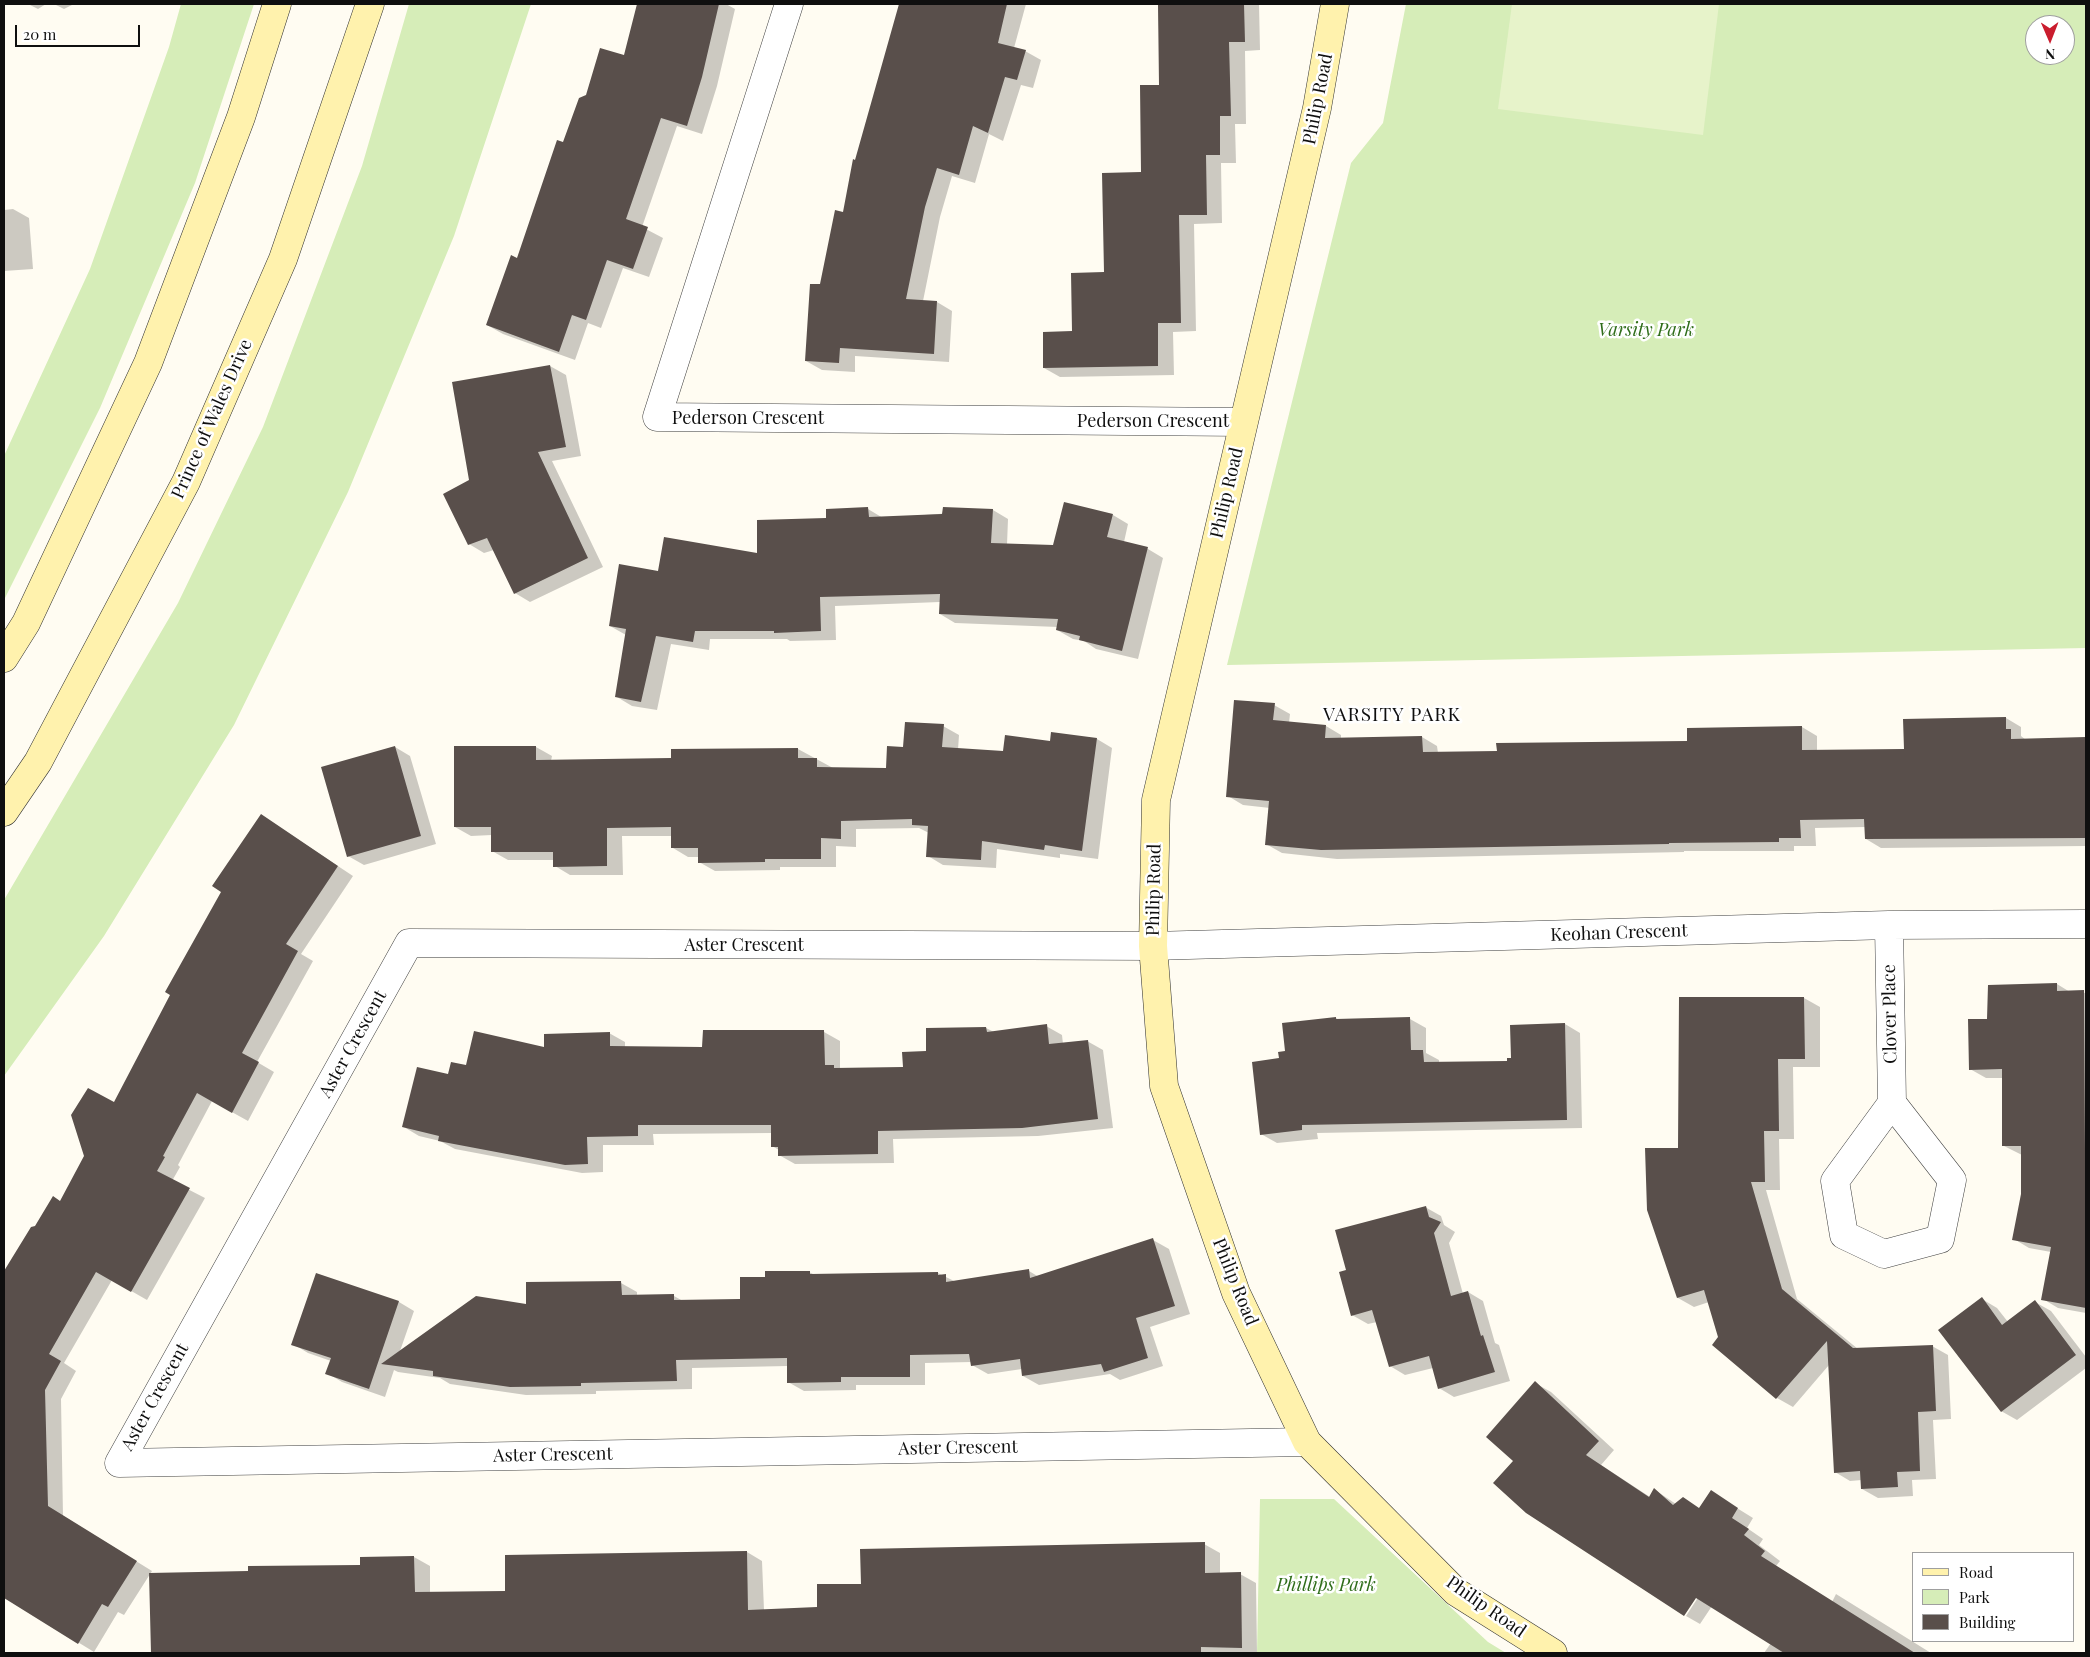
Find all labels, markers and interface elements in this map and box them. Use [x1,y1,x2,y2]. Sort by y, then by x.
scale bar [18,15,142,47]
north arrow [2025,15,2075,65]
text: 20 m [23,24,56,44]
text: N [2045,45,2055,64]
street label: Philip Road [1299,52,1337,146]
park label: Varsity Park [1598,319,1694,341]
street label: Prince of Wales Drive [167,336,257,502]
street label: Pederson Crescent [672,407,824,429]
street label: Pederson Crescent [1077,410,1229,432]
street label: Philip Road [1206,445,1248,541]
district label: VARSITY PARK [1322,704,1462,726]
street label: Philip Road [1142,844,1166,936]
street label: Keohan Crescent [1550,920,1688,946]
street label: Aster Crescent [684,934,804,956]
street label: Clover Place [1878,964,1902,1064]
street label: Aster Crescent [315,986,391,1102]
street label: Philip Road [1208,1235,1262,1329]
street label: Aster Crescent [117,1339,193,1455]
street label: Aster Crescent [898,1436,1018,1460]
street label: Aster Crescent [493,1443,613,1467]
legend [1912,1552,2075,1642]
text: Road [1959,1562,1993,1582]
street label: Philip Road [1442,1572,1530,1642]
park label: Phillips Park [1276,1574,1376,1596]
text: Park [1959,1587,1990,1607]
text: Building [1959,1612,2015,1632]

